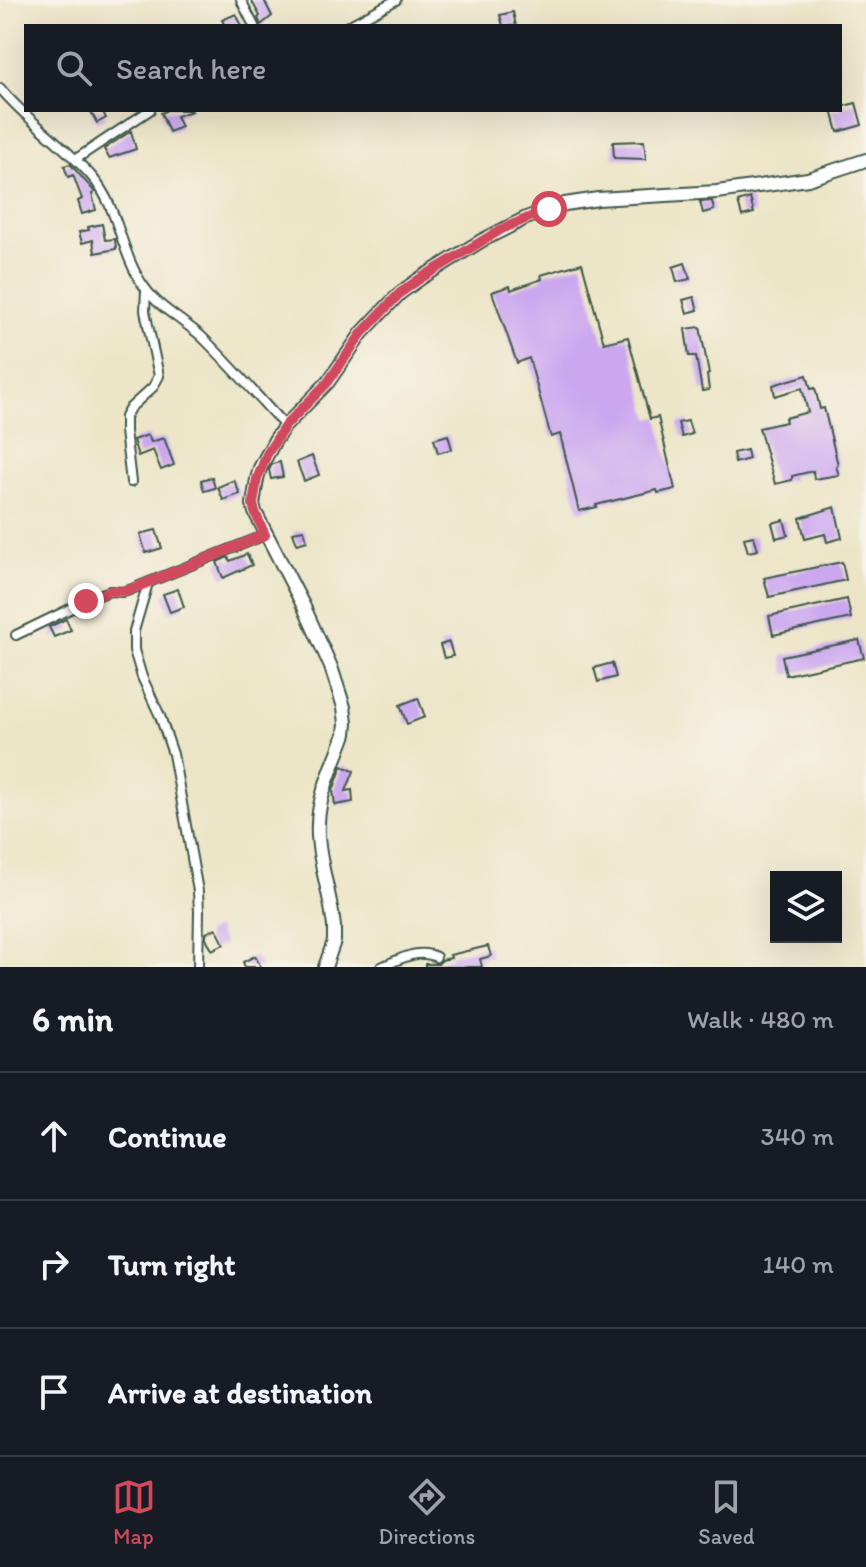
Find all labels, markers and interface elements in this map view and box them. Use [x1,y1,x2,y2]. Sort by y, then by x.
search box [24,24,842,112]
icon: search [52,46,96,90]
text: Search here [116,50,266,87]
route start [531,191,567,227]
route end [68,583,104,619]
map controls [770,871,842,943]
button: layers [770,871,842,943]
text: 6 min [32,999,113,1040]
text: Walk · 480 m [687,1003,834,1035]
icon: ahead [32,1114,76,1158]
text: Continue [108,1118,227,1155]
text: 340 m [760,1120,834,1152]
icon: right [32,1242,76,1286]
text: Turn right [108,1246,236,1283]
text: 140 m [763,1248,834,1280]
icon: arrive [32,1370,76,1414]
text: Arrive at destination [108,1374,372,1411]
tab: Map [112,1475,156,1550]
tab: Directions [379,1475,475,1550]
tab: Saved [698,1475,754,1550]

